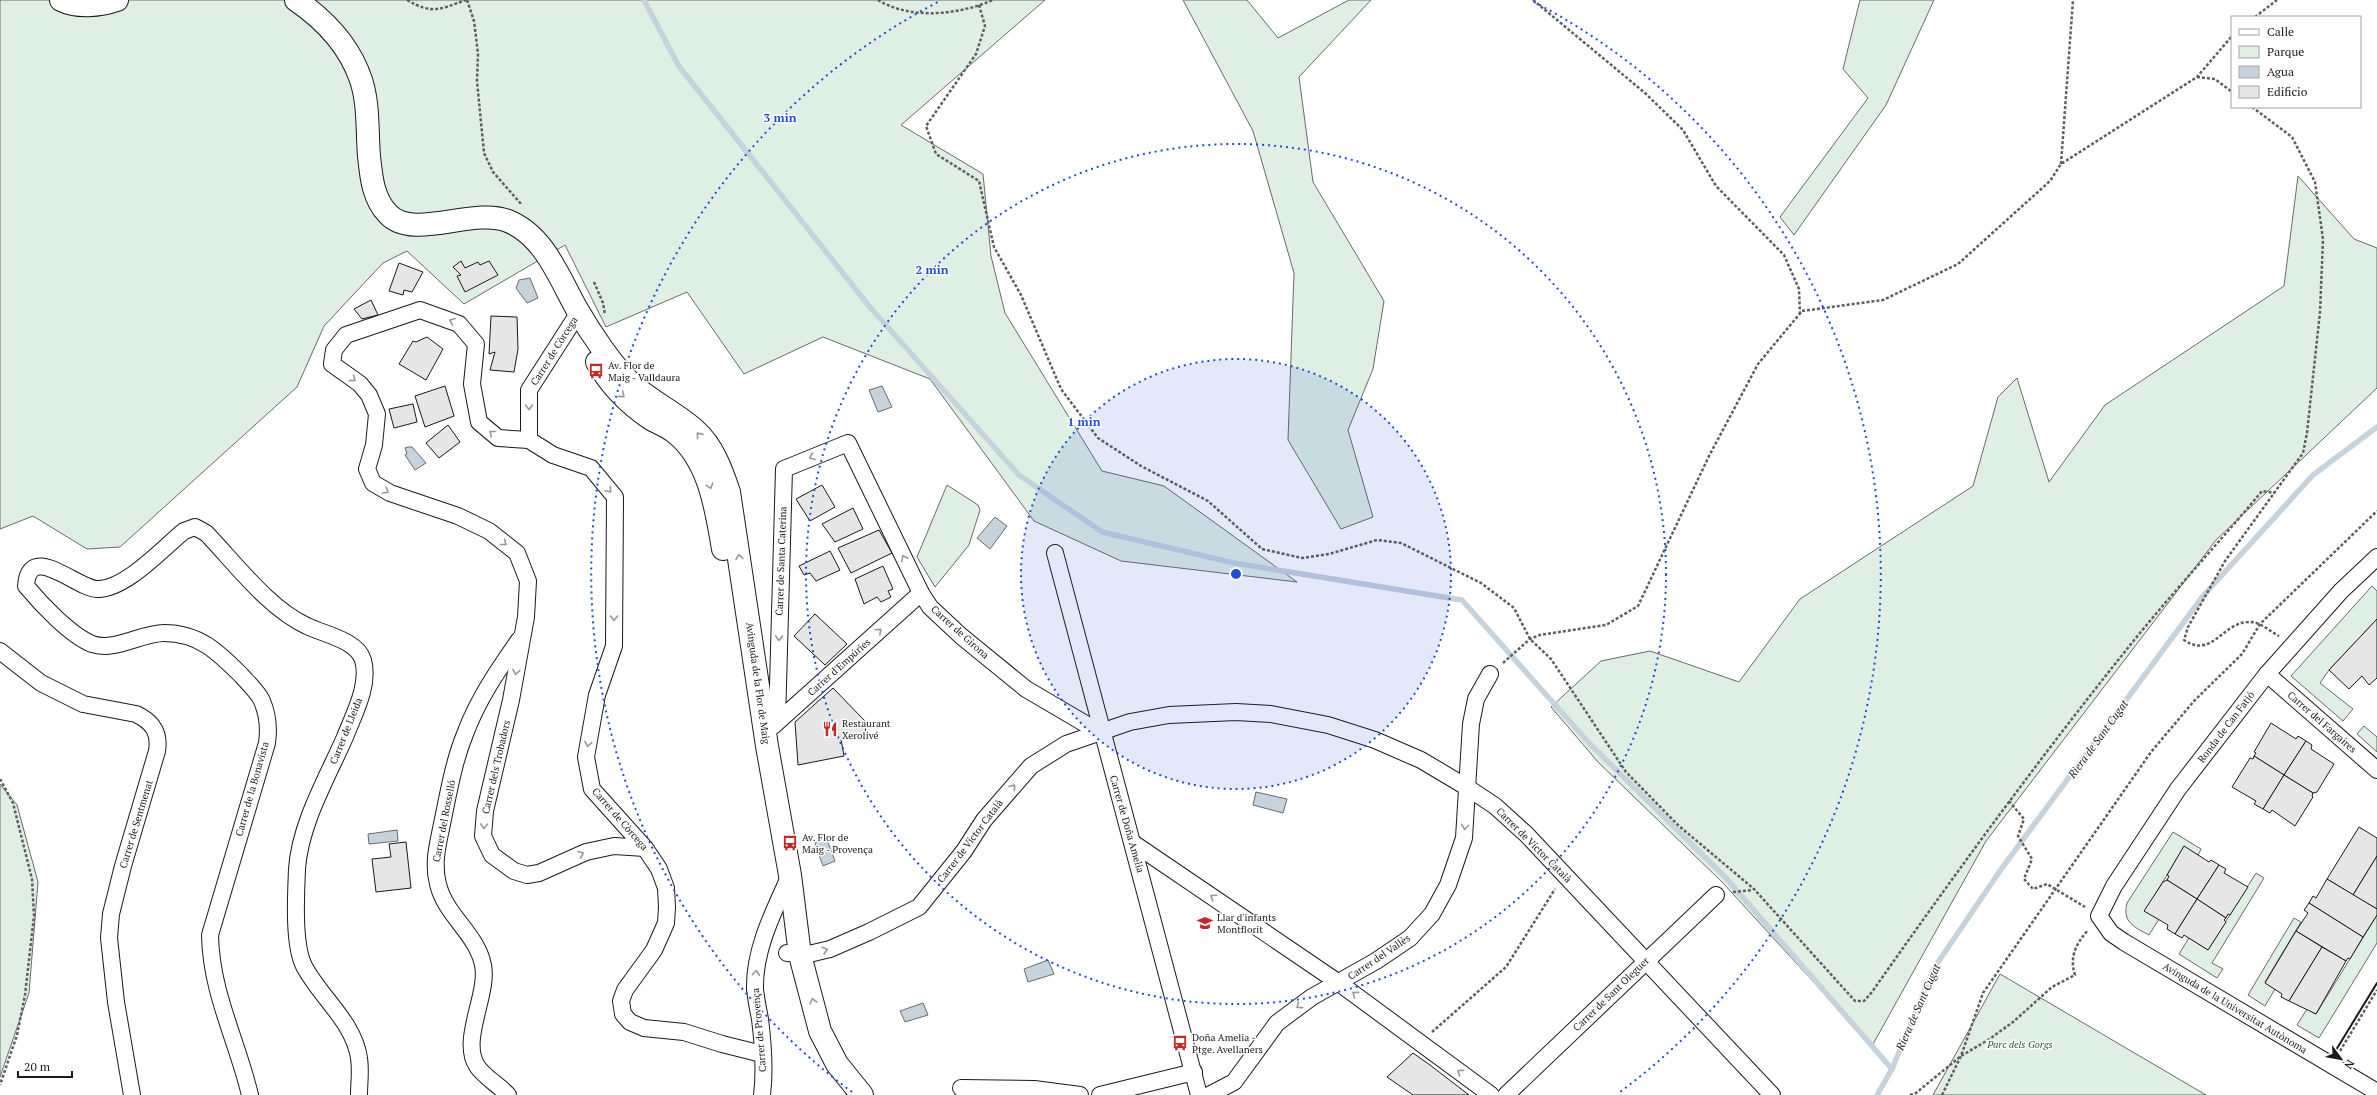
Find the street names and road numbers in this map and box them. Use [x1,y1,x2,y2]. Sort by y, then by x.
street label: Carrer de Còrcega [528,314,580,388]
street label: Carrer de Santa Caterina [773,506,789,616]
street label: Carrer de Girona [928,603,992,661]
street label: Avinguda de la Flor de Maig [743,621,773,745]
street label: Carrer d'Empúries [805,635,873,699]
street label: Ronda de Can Fatjó [2195,688,2257,765]
street label: Carrer del Fargaires [2285,688,2359,756]
street label: Carrer de Lleida [327,696,365,766]
street label: Carrer dels Trobadors [479,719,513,815]
street label: Carrer de la Bonavista [232,740,272,838]
street label: Carrer de Doña Amelia [1107,774,1147,874]
street label: Carrer de Sentmenat [116,778,156,870]
street label: Carrer del Rosselló [430,778,458,863]
street label: Carrer de Còrcega [589,785,651,853]
street label: Carrer de Víctor Català [934,797,1006,885]
street label: Carrer de Víctor Català [1494,805,1574,885]
street label: Carrer del Vallès [1345,931,1413,983]
street label: Carrer de Sant Oleguer [1570,954,1652,1034]
street label: Avinguda de la Universitat Autònoma [2160,960,2310,1056]
street label: Carrer de Provença [749,987,769,1073]

